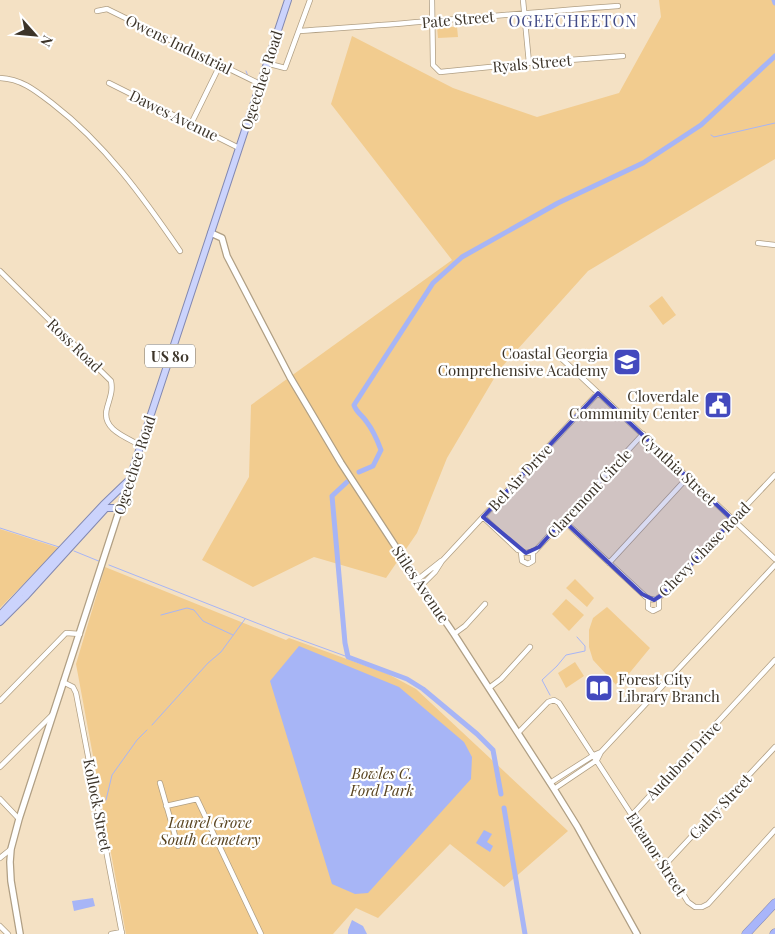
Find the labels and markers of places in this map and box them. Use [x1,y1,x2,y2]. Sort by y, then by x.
place label: Coastal Georgia Comprehensive Academy [438,343,609,380]
school or university icon: Coastal Georgia Comprehensive Academy [612,347,642,377]
place label: Cloverdale Community Center [569,386,699,423]
public building icon: Cloverdale Community Center [703,390,733,420]
place label: Forest City Library Branch [618,669,720,706]
library icon: Forest City Library Branch [584,673,614,703]

